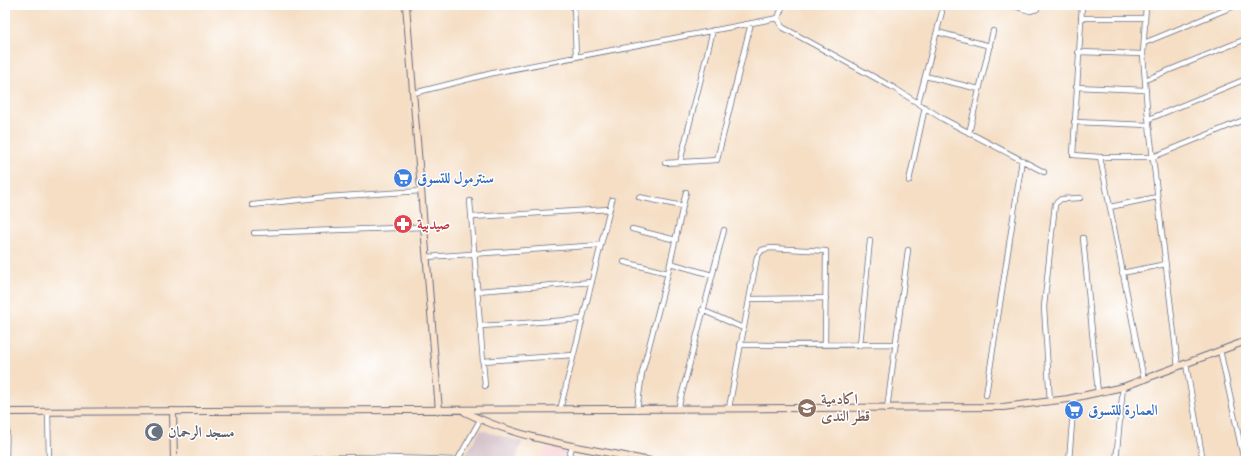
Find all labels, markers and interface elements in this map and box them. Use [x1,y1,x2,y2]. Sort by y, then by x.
supermarket icon: سنترمول للتسوق [392,167,414,189]
place label: سنترمول للتسوق [417,167,494,188]
pharmacy icon: صيدبية [392,213,414,235]
place label: صيدبية [417,213,450,234]
place label: اكادمية قطر الندى [821,388,870,426]
school or university icon: اكادمية قطر الندى [796,397,818,419]
supermarket icon: العمارة للتسوق [1063,399,1085,421]
place label: العمارة للتسوق [1088,399,1158,420]
mosque icon: مسجد الرحمان [143,421,165,443]
place label: مسجد الرحمان [168,421,235,442]

